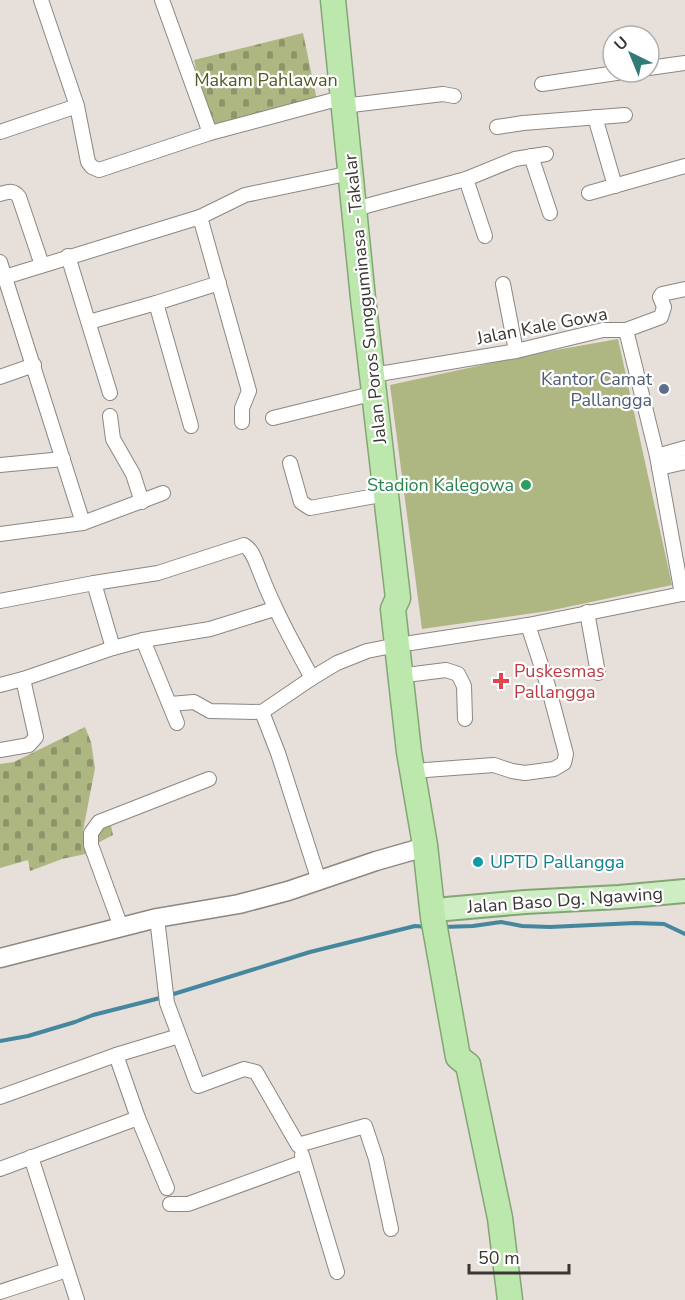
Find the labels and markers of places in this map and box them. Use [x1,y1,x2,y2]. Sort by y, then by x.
place label: Kantor Camat Pallangga [541,367,653,412]
marker: Kantor Camat Pallangga [657,382,671,396]
place label: Stadion Kalegowa [367,473,514,497]
marker: Stadion Kalegowa [519,478,533,492]
place label: Puskesmas Pallangga [514,659,605,704]
marker: Puskesmas Pallangga [492,672,510,690]
place label: UPTD Pallangga [490,850,625,874]
marker: UPTD Pallangga [471,855,485,869]

